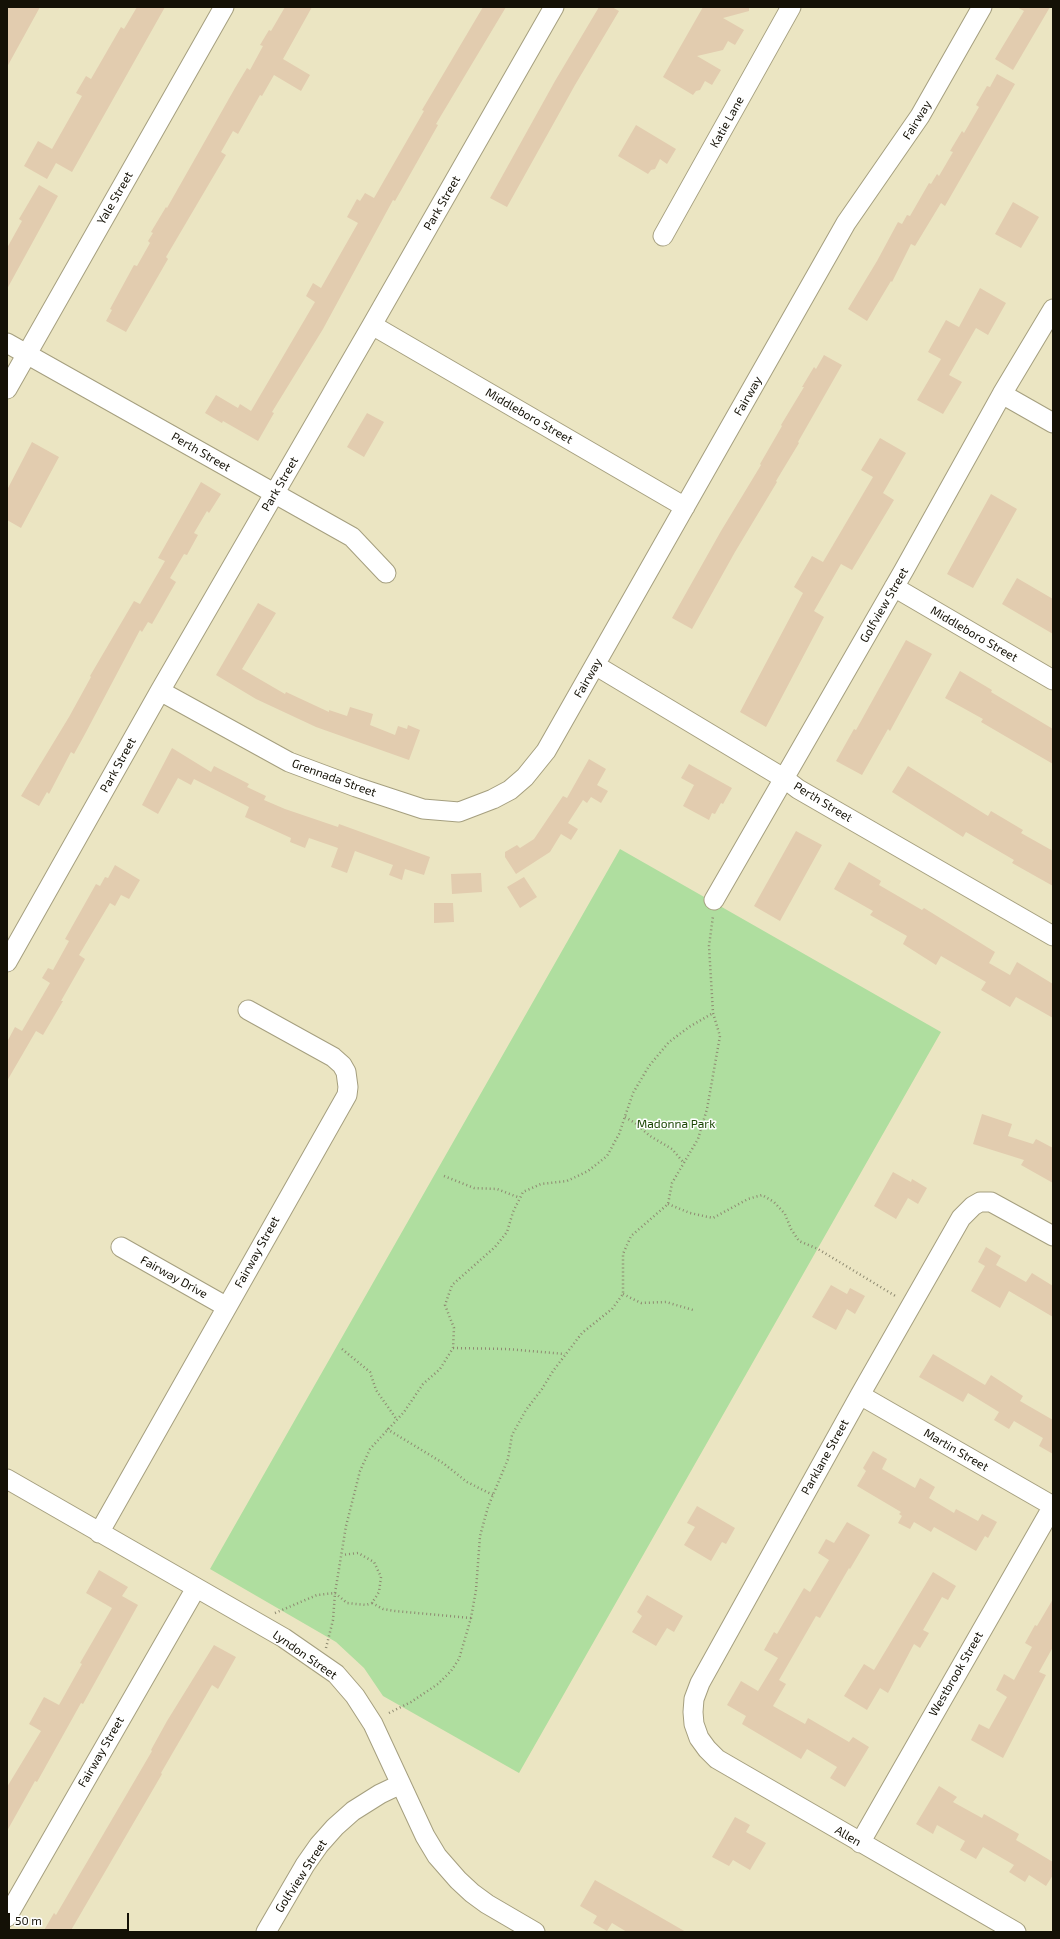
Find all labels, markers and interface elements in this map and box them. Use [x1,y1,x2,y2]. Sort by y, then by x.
street label: Katie Lane [707,94,747,150]
street label: Fairway [899,98,935,142]
street label: Yale Street [94,169,136,227]
street label: Park Street [421,173,463,233]
street label: Fairway [731,374,765,418]
street label: Middleboro Street [483,385,575,447]
street label: Perth Street [169,429,233,475]
street label: Park Street [259,454,301,514]
street label: Golfview Street [857,565,911,645]
street label: Middleboro Street [928,603,1020,665]
street label: Fairway [571,656,605,700]
street label: Park Street [97,735,139,795]
street label: Grennada Street [290,756,378,800]
street label: Perth Street [791,779,855,825]
park label: Madonna Park [637,1117,715,1131]
street label: Fairway Street [231,1214,283,1290]
street label: Fairway Drive [138,1253,210,1301]
street label: Parklane Street [798,1417,852,1497]
street label: Martin Street [921,1426,991,1474]
street label: Lyndon Street [270,1627,340,1683]
street label: Westbrook Street [926,1629,986,1719]
street label: Fairway Street [75,1714,127,1790]
street label: Allen [832,1823,864,1849]
street label: Golfview Street [272,1837,330,1915]
scale bar [10,1905,131,1931]
text: 50 m [15,1913,42,1927]

